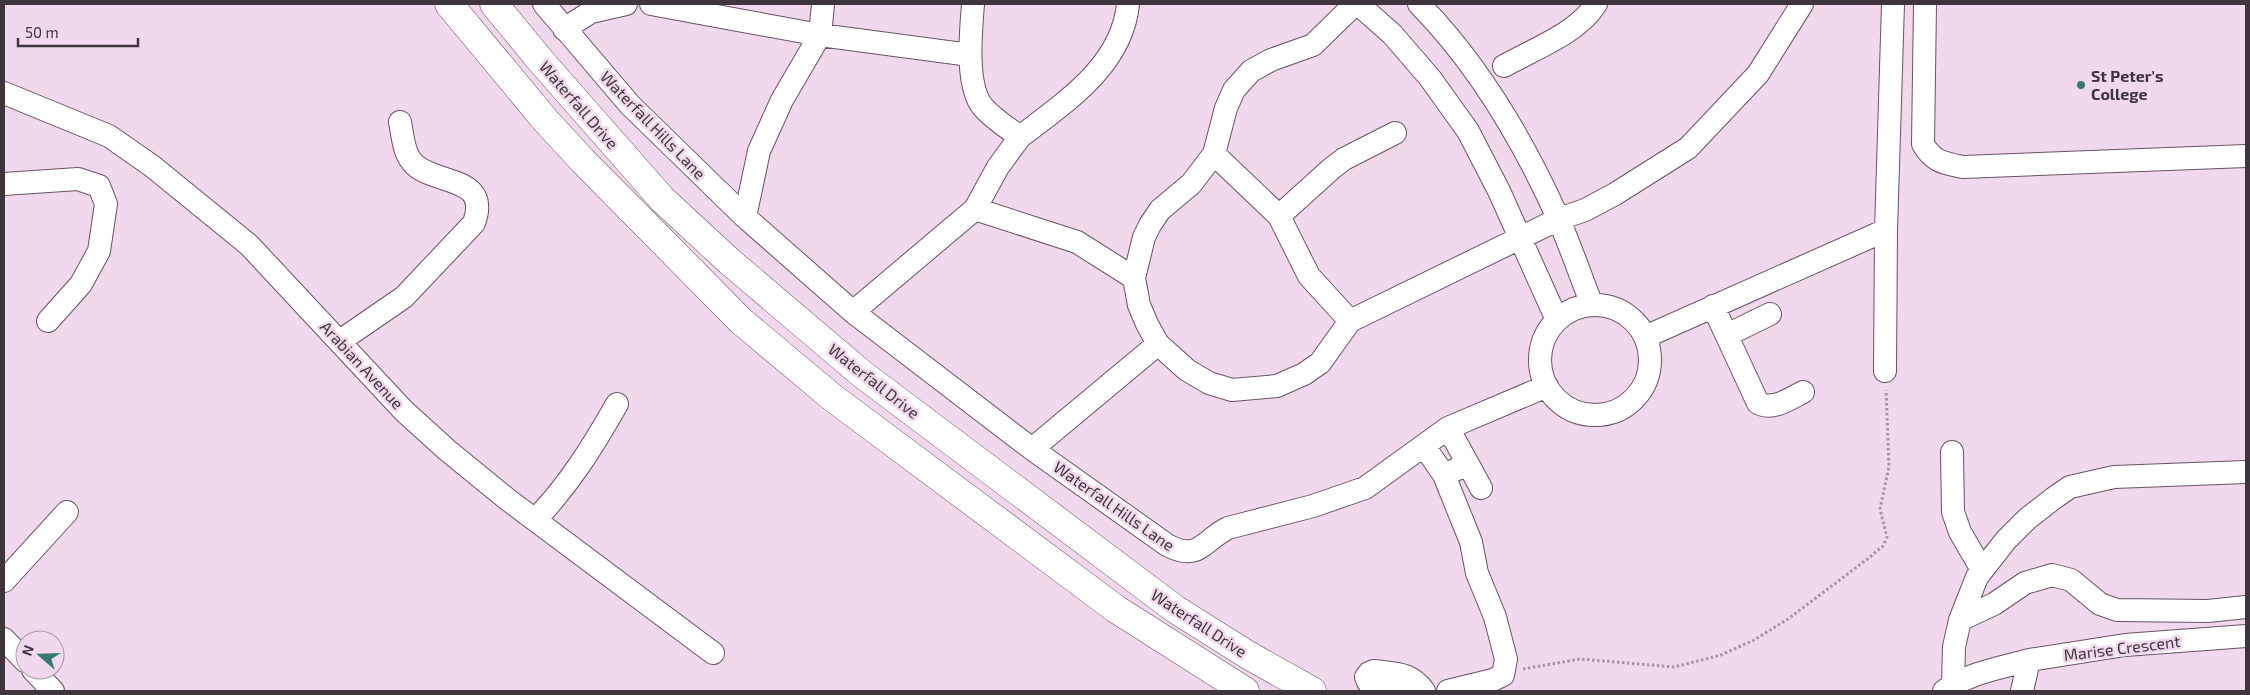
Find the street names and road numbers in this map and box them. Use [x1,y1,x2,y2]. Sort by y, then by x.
street label: Waterfall Drive [536,57,623,153]
street label: Waterfall Hills Lane [597,67,710,183]
street label: Arabian Avenue [317,317,408,413]
street label: Waterfall Drive [825,339,924,422]
street label: Waterfall Hills Lane [1050,457,1178,554]
street label: Waterfall Drive [1148,585,1251,661]
street label: Marise Crescent [2063,631,2181,664]

